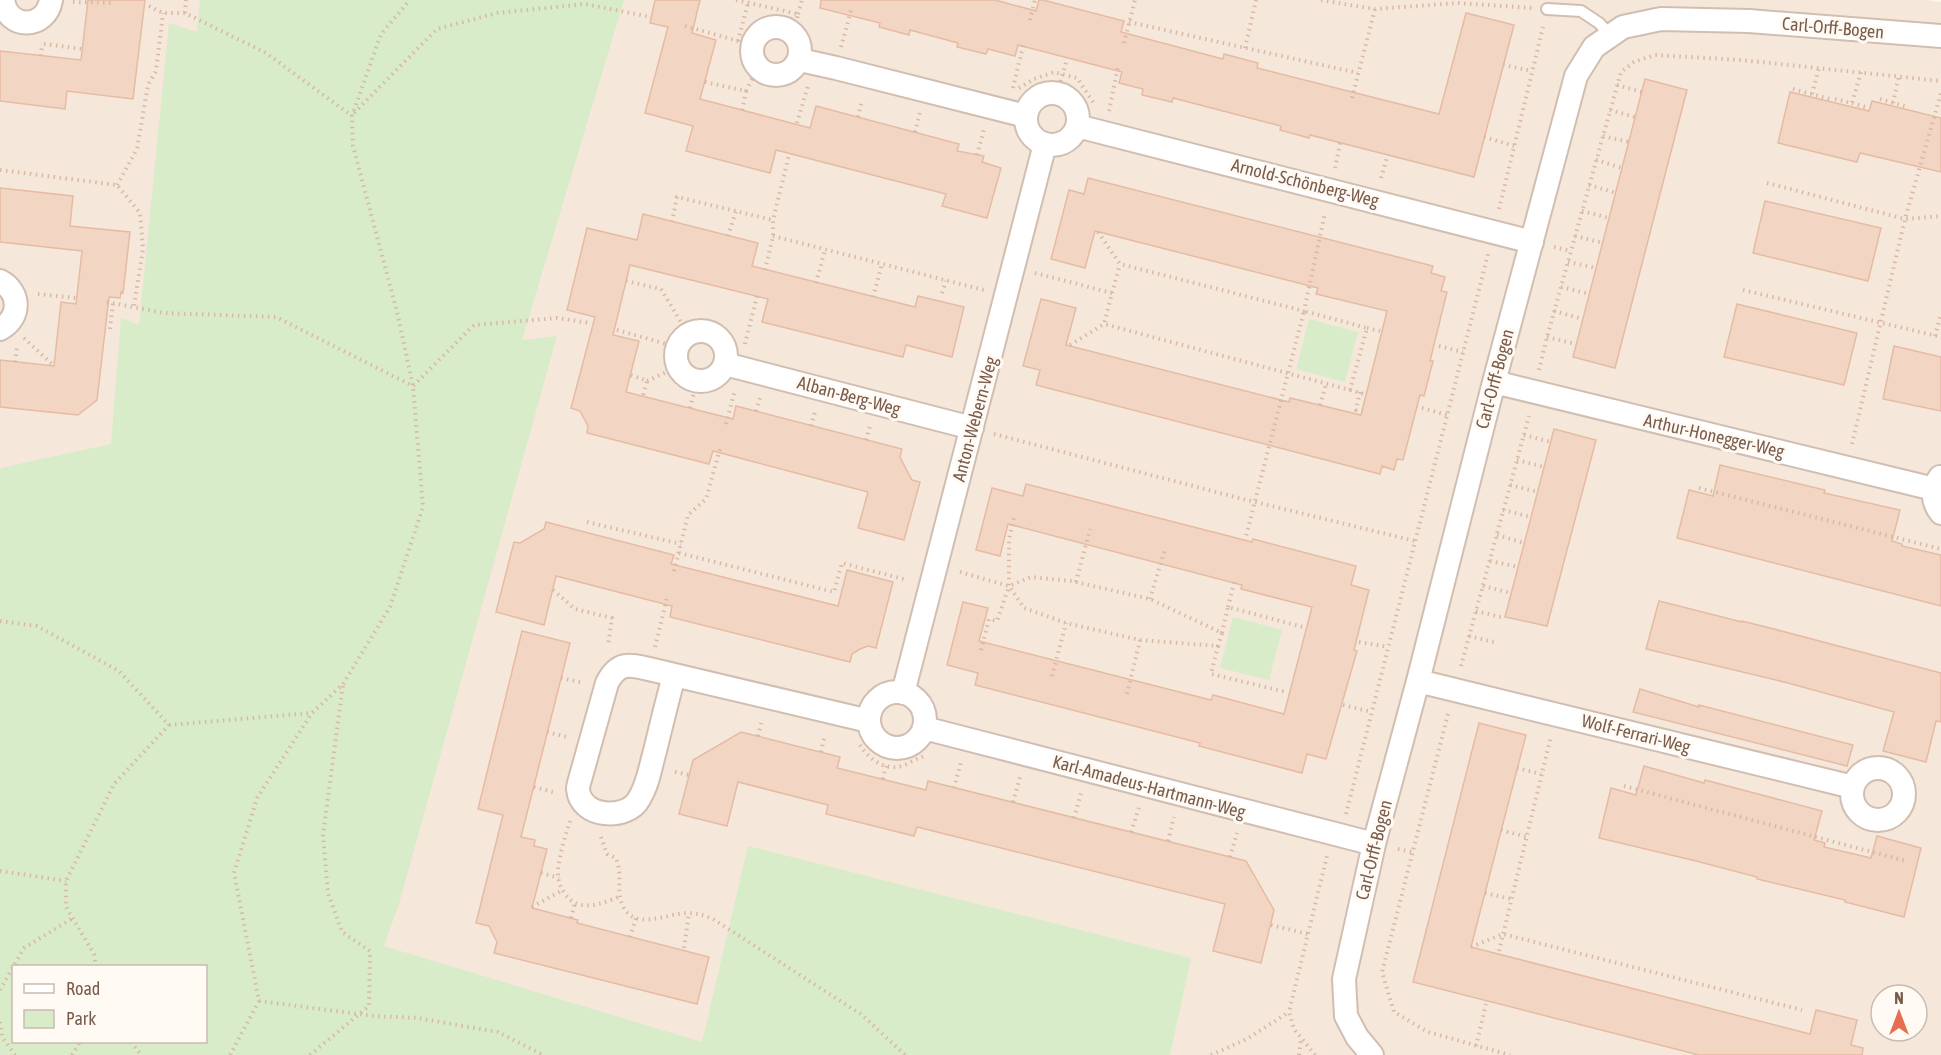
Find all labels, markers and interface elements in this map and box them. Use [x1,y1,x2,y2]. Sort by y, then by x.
street label: Carl-Orff-Bogen [1781,13,1885,42]
street label: Arnold-Schönberg-Weg [1229,154,1381,211]
street label: Carl-Orff-Bogen [1471,327,1518,431]
street label: Anton-Webern-Weg [948,354,1001,484]
street label: Alban-Berg-Weg [795,372,903,419]
street label: Arthur-Honegger-Weg [1642,409,1787,462]
street label: Wolf-Ferrari-Weg [1580,710,1693,757]
street label: Karl-Amadeus-Hartmann-Weg [1050,751,1248,822]
street label: Carl-Orff-Bogen [1351,798,1396,902]
legend [12,965,207,1043]
text: Road [66,978,100,999]
north arrow [1869,983,1929,1043]
text: N [1894,989,1904,1007]
text: Park [66,1008,96,1029]

